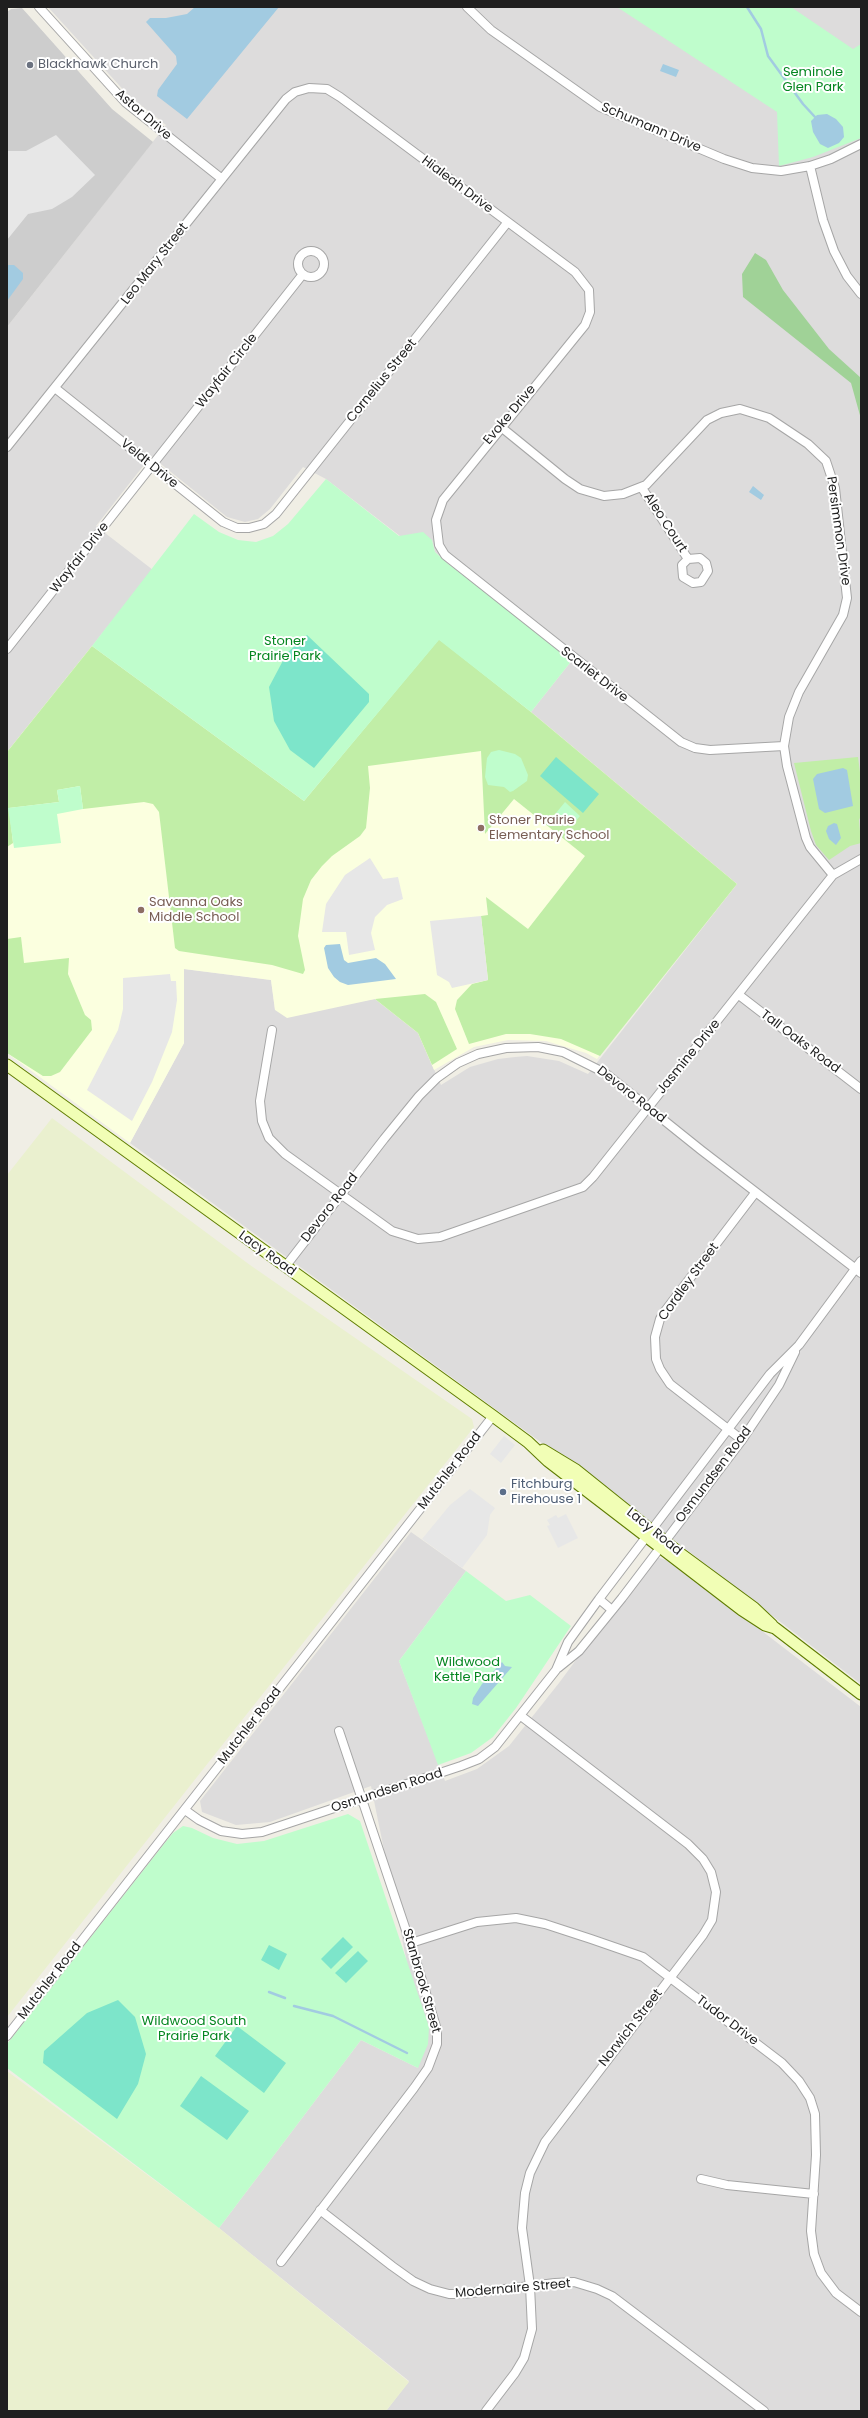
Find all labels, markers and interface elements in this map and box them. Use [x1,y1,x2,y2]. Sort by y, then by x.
place label: Blackhawk Church [38,57,158,73]
marker: Blackhawk Church [25,60,35,70]
park label: Seminole Glen Park [782,65,844,96]
street label: Astor Drive [112,86,174,144]
street label: Schumann Drive [599,100,703,156]
street label: Hialeah Drive [418,153,496,217]
street label: Leo Mary Street [118,220,192,308]
street label: Wayfair Circle [193,330,261,412]
street label: Cornelius Street [344,336,420,426]
street label: Evoke Drive [481,382,539,448]
street label: Veldt Drive [117,436,181,492]
street label: Persimmon Drive [823,475,853,587]
street label: Aleo Court [640,490,690,556]
street label: Wayfair Drive [47,519,113,597]
park label: Stoner Prairie Park [249,634,321,665]
street label: Scarlet Drive [557,644,631,706]
place label: Stoner Prairie Elementary School [489,813,610,844]
marker: Stoner Prairie Elementary School [476,823,486,833]
place label: Savanna Oaks Middle School [149,895,243,926]
marker: Savanna Oaks Middle School [136,905,146,915]
street label: Tall Oaks Road [757,1007,843,1077]
street label: Jasmine Drive [654,1017,724,1097]
street label: Devoro Road [593,1063,669,1127]
street label: Devoro Road [298,1170,362,1246]
street label: Lacy Road [235,1228,299,1280]
street label: Cordley Street [656,1240,722,1324]
street label: Osmundsen Road [673,1424,755,1526]
street label: Mutchler Road [415,1429,485,1513]
place label: Fitchburg Firehouse 1 [511,1477,581,1508]
marker: Fitchburg Firehouse 1 [498,1487,508,1497]
street label: Lacy Road [623,1505,685,1559]
park label: Wildwood Kettle Park [434,1655,502,1686]
street label: Mutchler Road [215,1684,285,1768]
street label: Osmundsen Road [329,1766,445,1816]
street label: Stanbrook Street [399,1927,443,2035]
street label: Mutchler Road [15,1939,85,2023]
street label: Norwich Street [596,1986,666,2070]
street label: Tudor Drive [693,1993,761,2049]
park label: Wildwood South Prairie Park [142,2014,246,2045]
street label: Modernaire Street [455,2276,571,2302]

